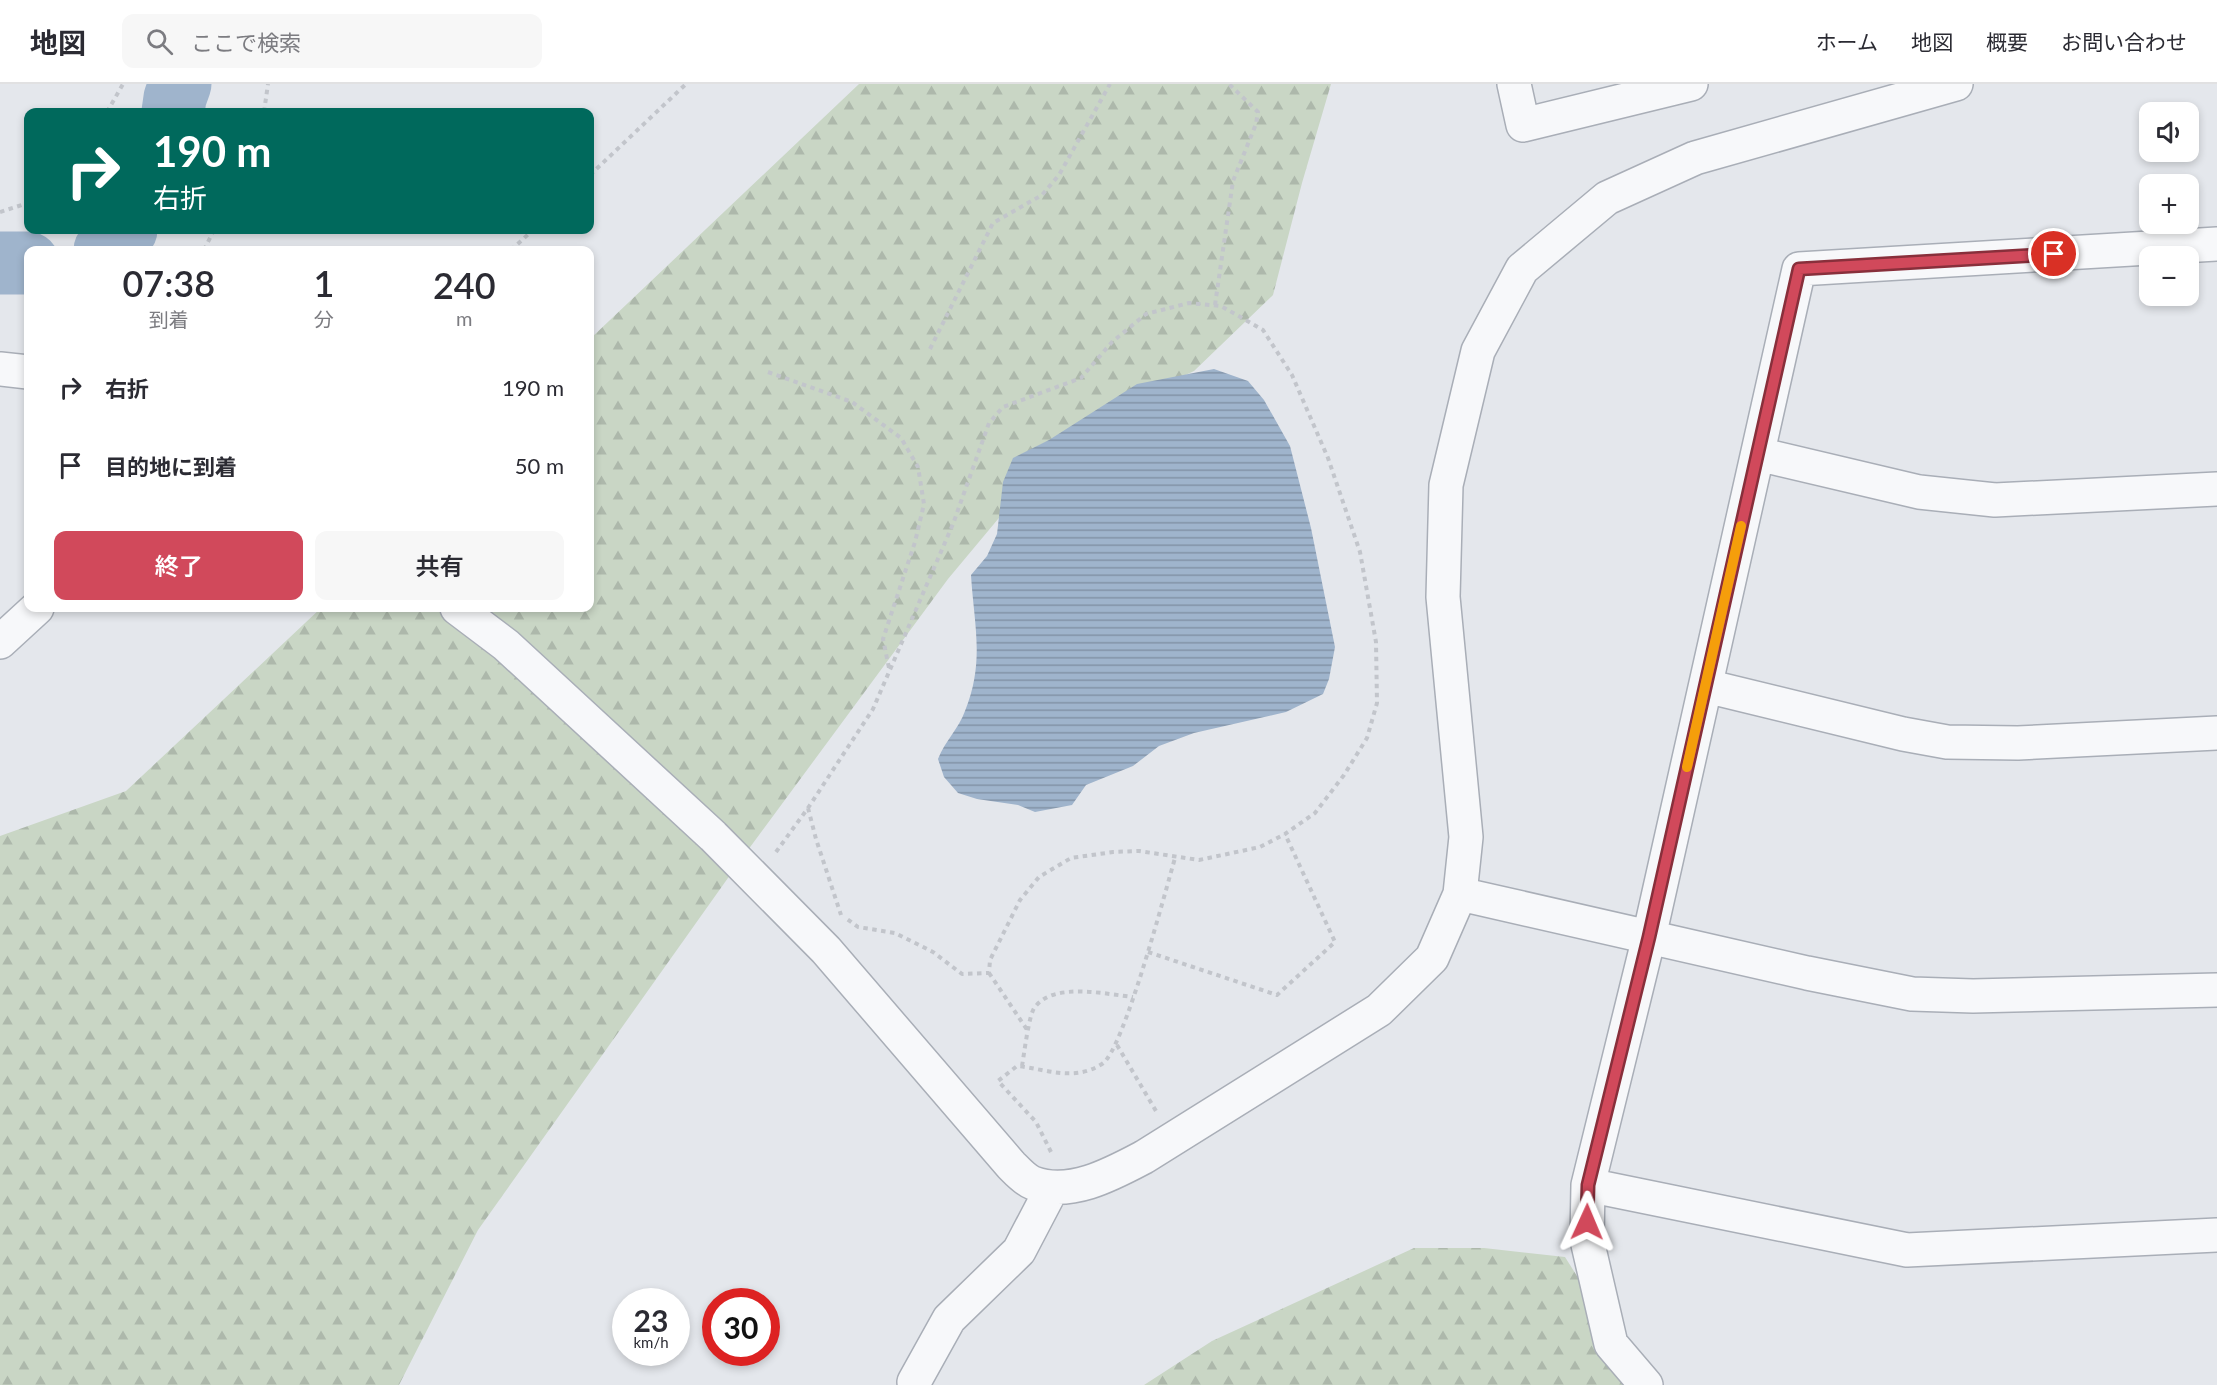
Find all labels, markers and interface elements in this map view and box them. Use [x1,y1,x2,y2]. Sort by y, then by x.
search box [122,14,542,68]
text: 地図 [30,25,86,59]
icon: search [143,25,176,58]
text: ここで検索 [191,29,301,56]
text: ホーム [1816,29,1878,54]
text: 地図 [1911,29,1953,54]
text: 概要 [1986,29,2028,54]
text: お問い合わせ [2061,29,2187,54]
map controls [2139,102,2199,306]
button: sound [2139,102,2199,162]
text: 190 m [153,126,271,176]
icon: right [54,132,132,210]
button: + [2139,174,2199,234]
text: 右折 [153,181,207,214]
pin [2028,228,2079,279]
icon: arrive [2037,237,2070,270]
button: − [2139,246,2199,306]
text: 07:38 [122,261,215,305]
text: 1 [314,261,334,305]
text: 240 [433,263,496,307]
text: m [456,306,472,330]
text: 到着 [149,307,189,331]
text: 分 [314,307,334,331]
icon: right [54,371,87,404]
text: 190 m [502,374,564,401]
text: 右折 [105,375,149,402]
icon: arrive [54,449,87,482]
text: 50 m [515,452,564,479]
text: 目的地に到着 [105,453,237,480]
button: 終了 [54,531,303,600]
button: 共有 [315,531,564,600]
position arrow [1555,1190,1619,1254]
speed limit sign: 30 [702,1288,780,1366]
text: 23 [634,1302,668,1338]
text: km/h [633,1333,669,1351]

